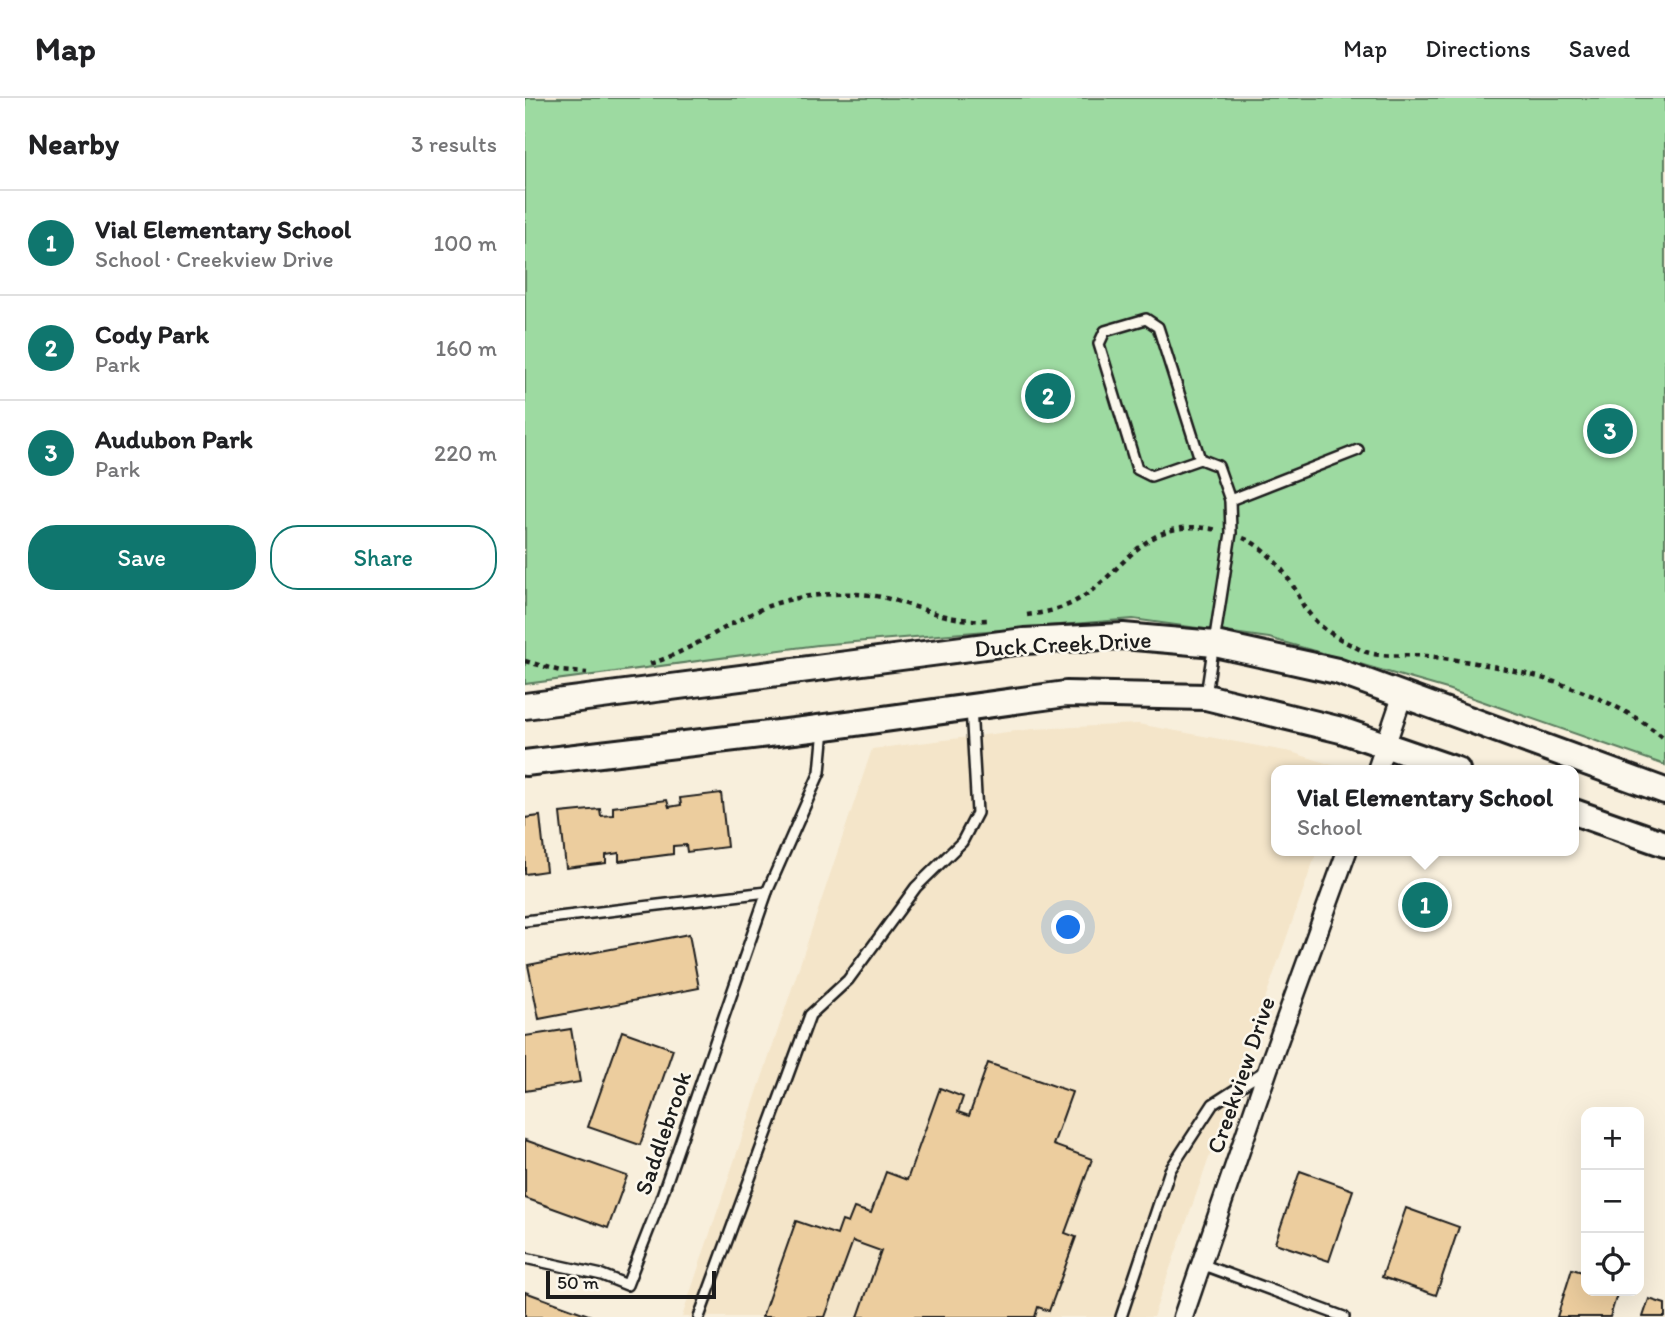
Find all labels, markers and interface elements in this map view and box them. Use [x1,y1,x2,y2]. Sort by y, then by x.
text: Map [35,29,96,68]
text: Map [1343,34,1387,63]
text: Directions [1425,34,1531,63]
text: Saved [1569,34,1630,63]
text: Nearby [28,125,119,162]
text: 3 results [411,130,497,158]
text: Vial Elementary School [95,213,351,245]
text: 1 [46,229,56,257]
text: 100 m [433,229,497,257]
text: School · Creekview Drive [95,245,333,273]
text: Cody Park [95,318,209,350]
text: 2 [45,334,57,362]
text: 160 m [435,334,497,362]
text: Park [95,350,140,378]
pin: 2 [1025,370,1071,422]
pin: 3 [1587,405,1633,457]
text: Audubon Park [95,423,253,455]
text: 3 [45,439,57,467]
text: 220 m [434,439,497,467]
text: Park [95,455,140,483]
button: Save [28,525,256,590]
button: Share [270,525,497,590]
street label: Duck Creek Drive [974,624,1152,663]
popup [1271,765,1579,856]
text: Vial Elementary School [1297,781,1553,813]
text: School [1297,813,1362,841]
pin: 1 [1402,879,1448,931]
your location [1051,910,1085,944]
street label: Creekview Drive [1200,993,1281,1157]
street label: Saddlebrook [628,1067,697,1198]
map controls [1581,1107,1644,1296]
button: + [1581,1107,1644,1170]
button: − [1581,1170,1644,1233]
button: locate [1581,1233,1644,1296]
scale bar [546,1268,716,1300]
text: 50 m [557,1271,599,1294]

